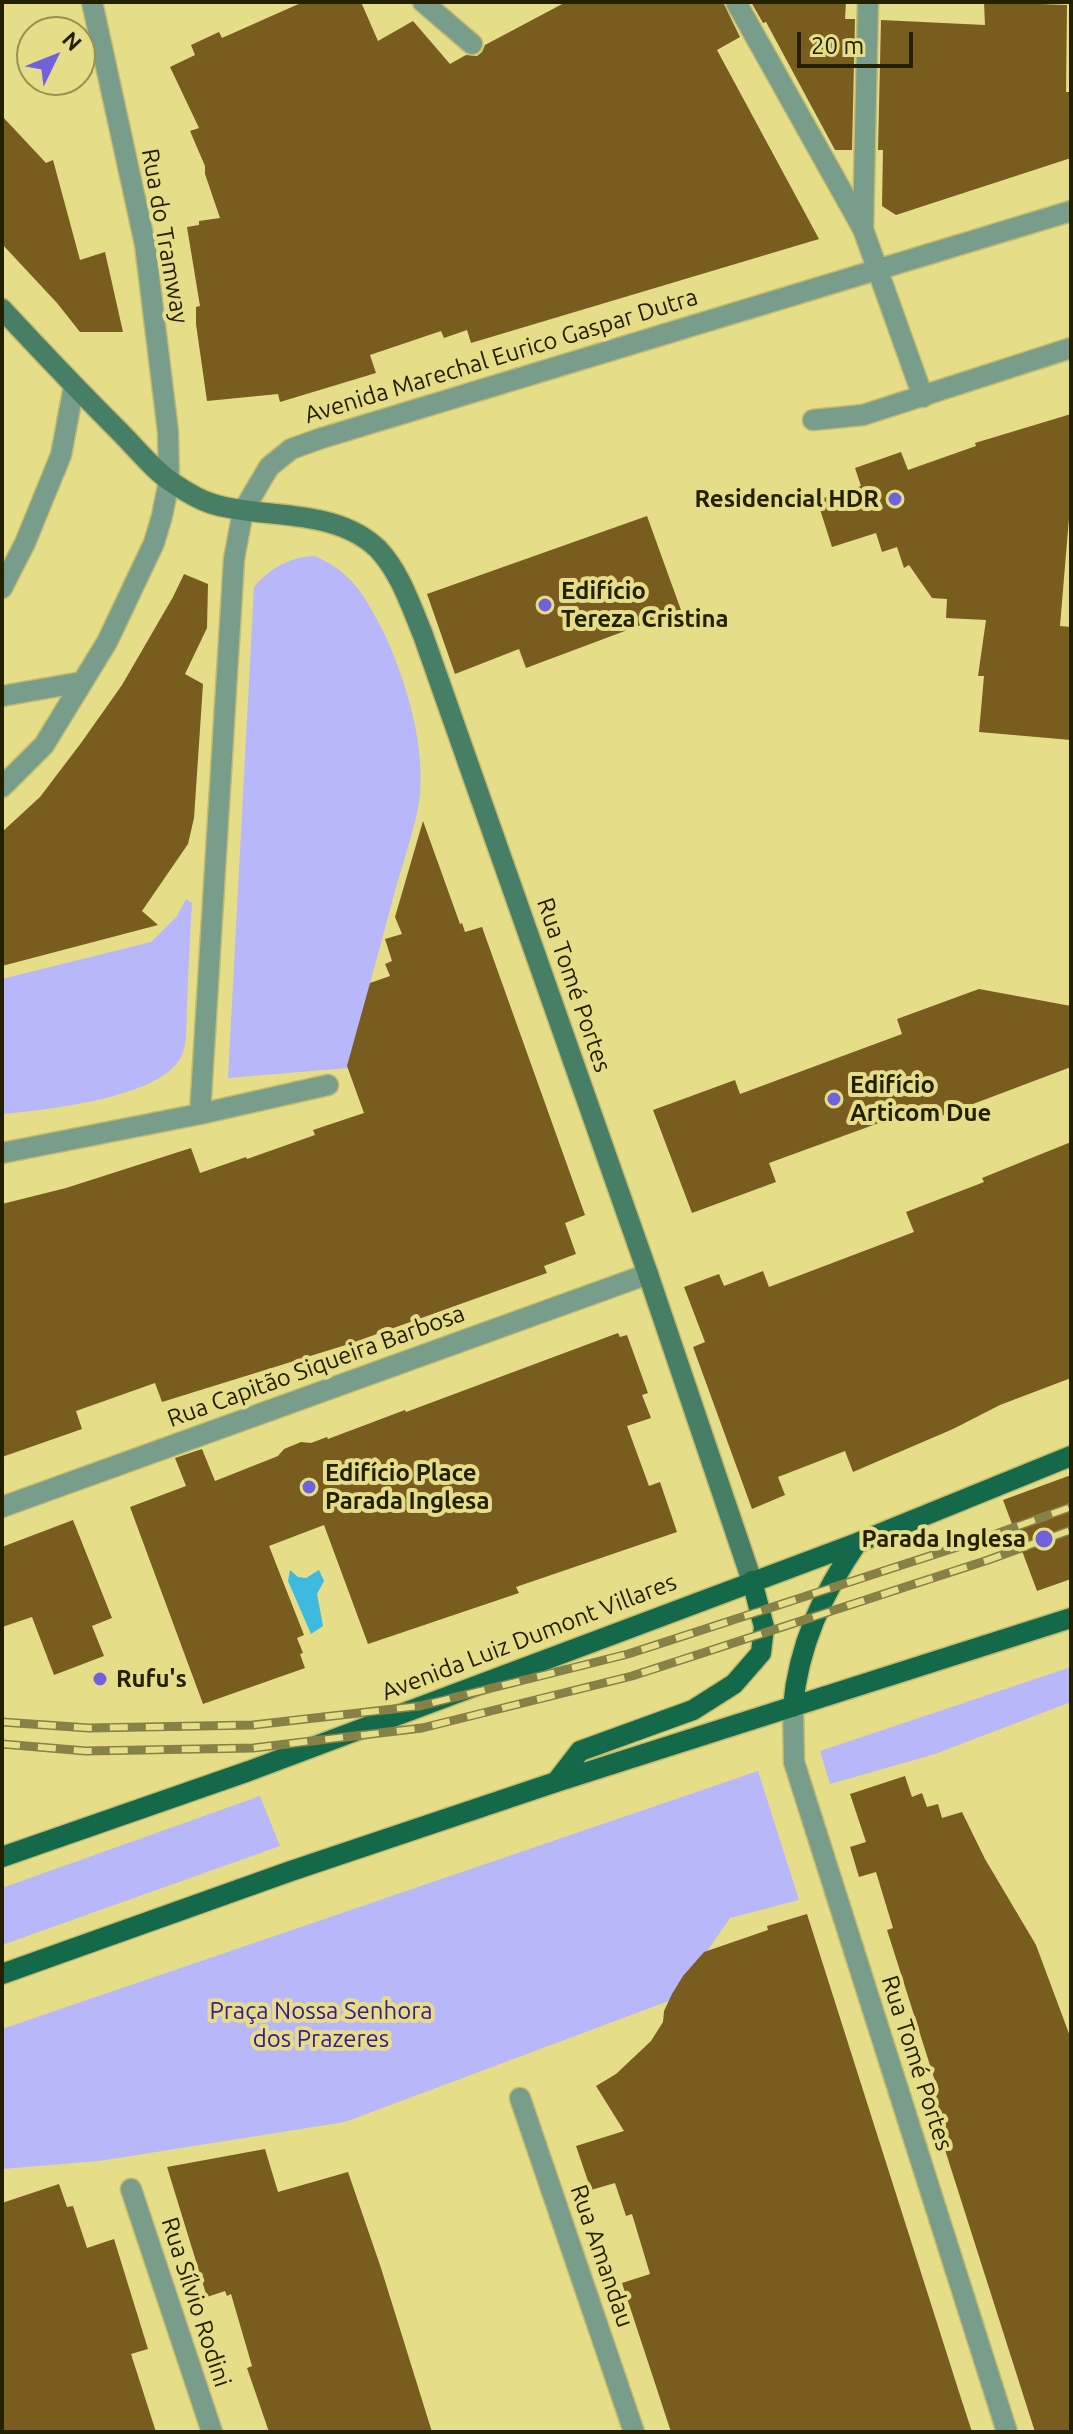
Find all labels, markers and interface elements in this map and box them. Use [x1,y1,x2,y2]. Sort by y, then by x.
north arrow [16,16,96,96]
scale bar [801,16,917,66]
text: N [58,26,87,55]
text: 20 m [811,32,864,59]
street label: Rua do Tramway [135,146,195,326]
street label: Avenida Marechal Eurico Gaspar Dutra [301,282,701,430]
place label: Residencial HDR [695,485,879,513]
marker: Residencial HDR [886,490,904,508]
place label: Edifício Tereza Cristina [561,577,729,633]
marker: Edifício Tereza Cristina [536,596,554,614]
street label: Rua Tomé Portes [531,894,617,1076]
place label: Edifício Articom Due [850,1071,991,1127]
marker: Edifício Articom Due [825,1090,843,1108]
street label: Rua Capitão Siqueira Barbosa [163,1299,469,1433]
place label: Edifício Place Parada Inglesa [325,1459,489,1515]
marker: Edifício Place Parada Inglesa [300,1478,318,1496]
place label: Parada Inglesa [862,1525,1026,1553]
marker: Parada Inglesa [1033,1528,1055,1550]
street label: Avenida Luiz Dumont Villares [378,1567,680,1707]
place label: Rufu's [116,1665,187,1693]
marker: Rufu's [91,1670,109,1688]
street label: Rua Tomé Portes [875,1972,959,2154]
park label: Praça Nossa Senhora dos Prazeres [209,1997,433,2053]
street label: Rua Amandau [564,2181,640,2331]
street label: Rua Sílvio Rodini [155,2214,237,2390]

